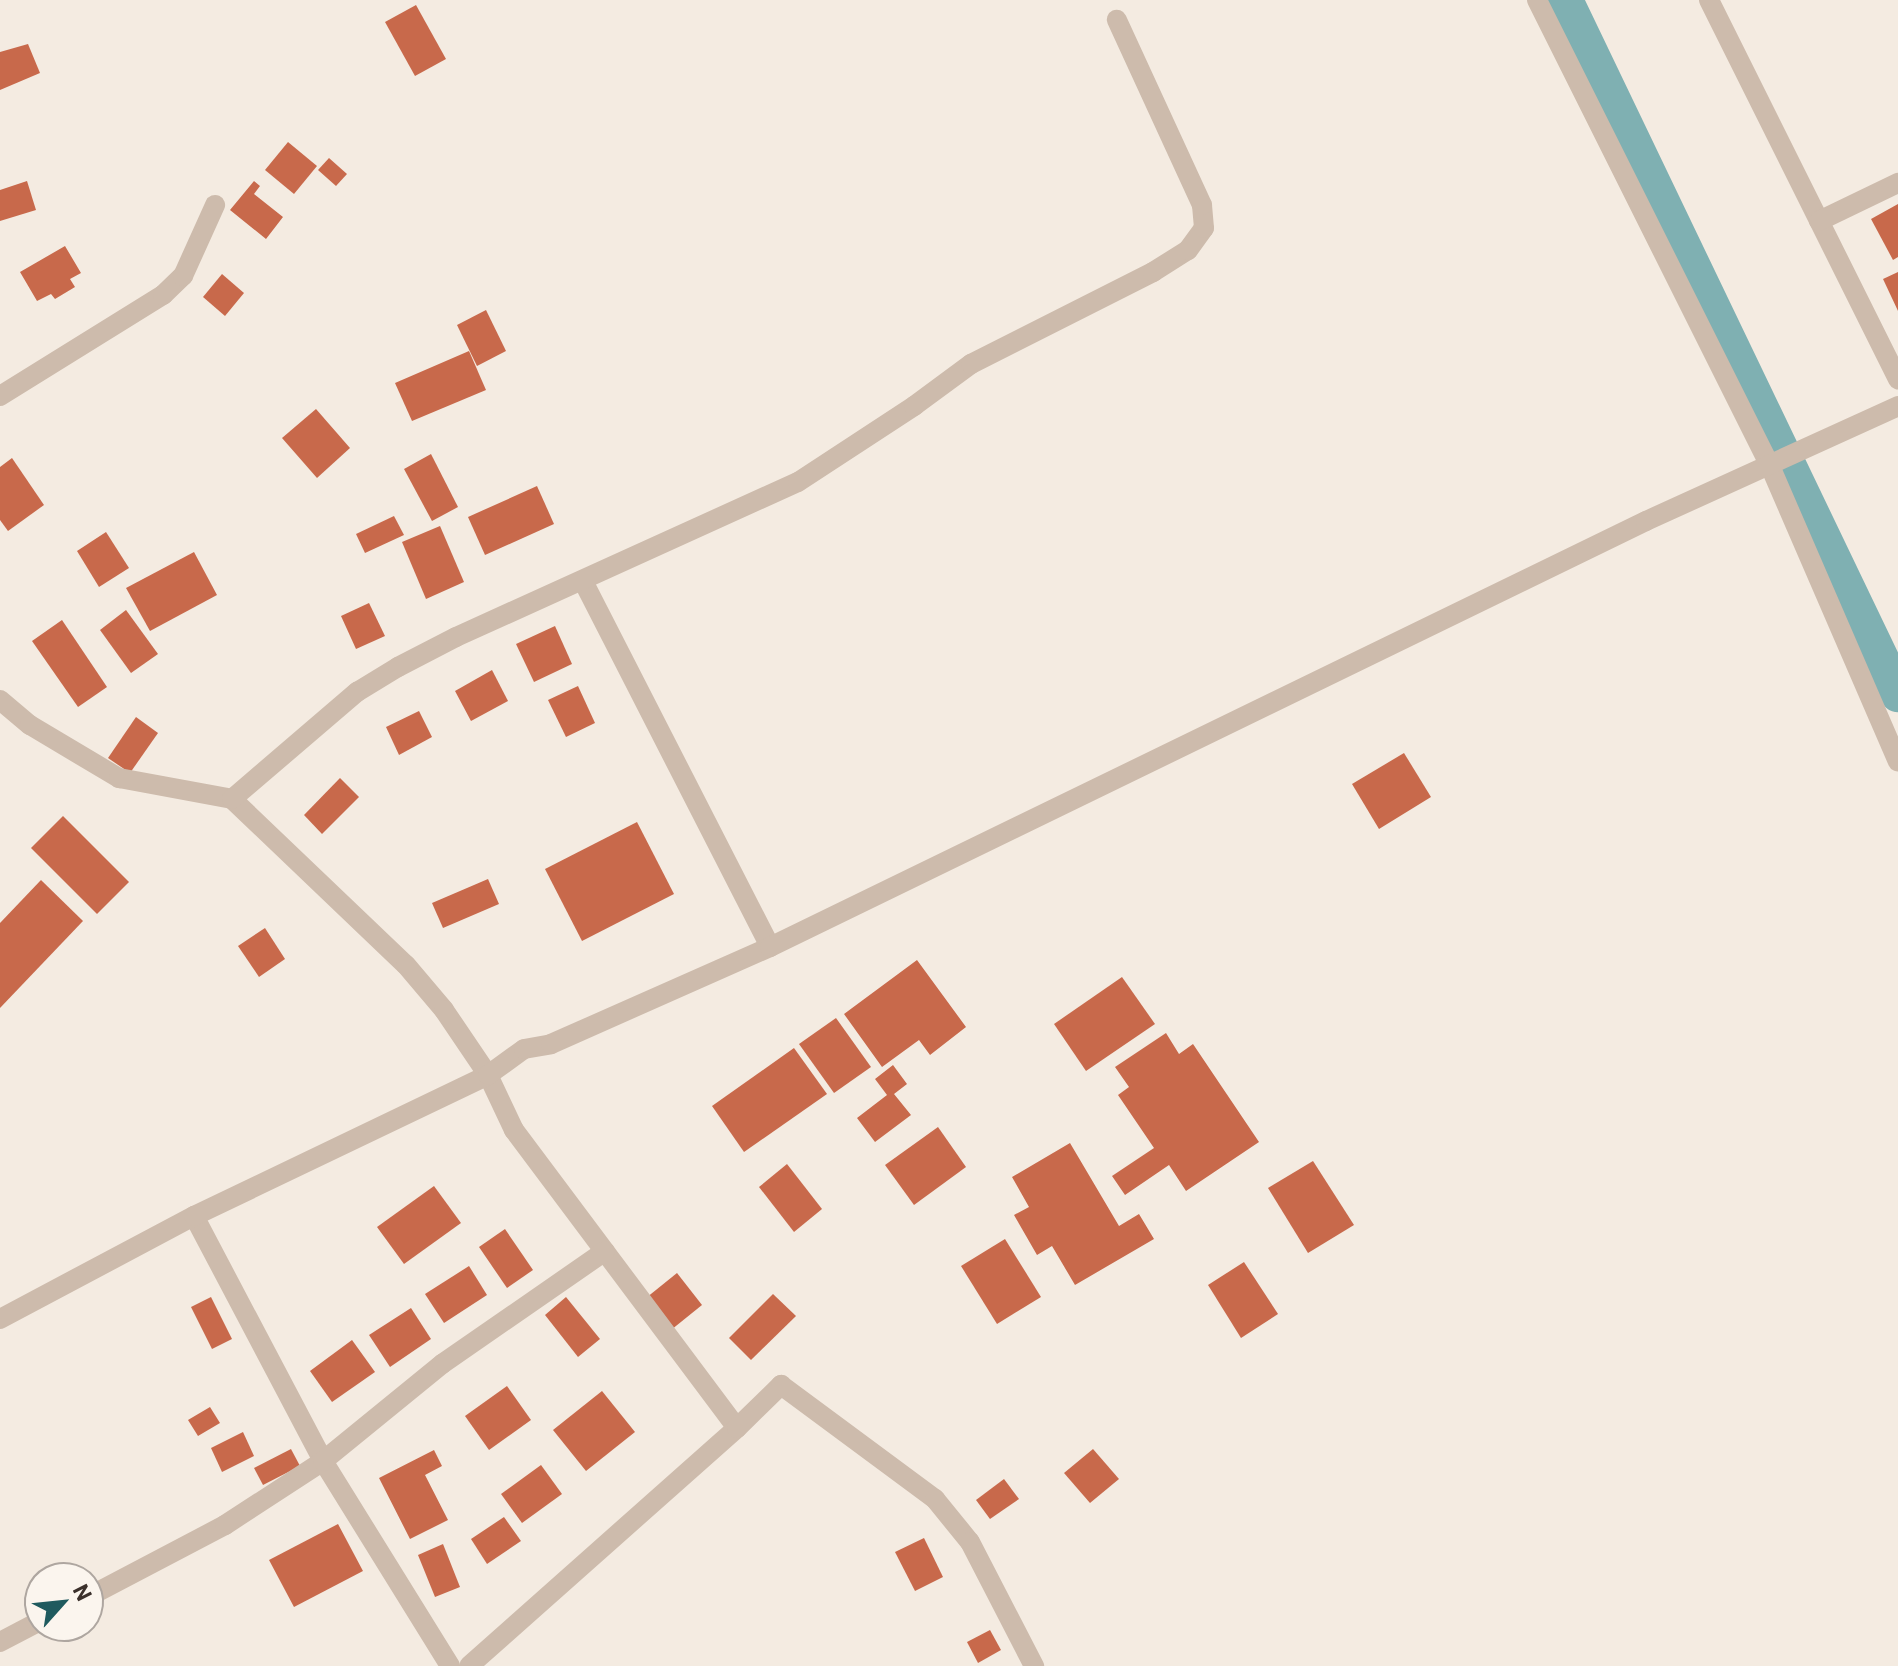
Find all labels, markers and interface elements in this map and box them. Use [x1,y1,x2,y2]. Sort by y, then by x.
north arrow [24,1562,104,1642]
text: N [69,1580,99,1604]

